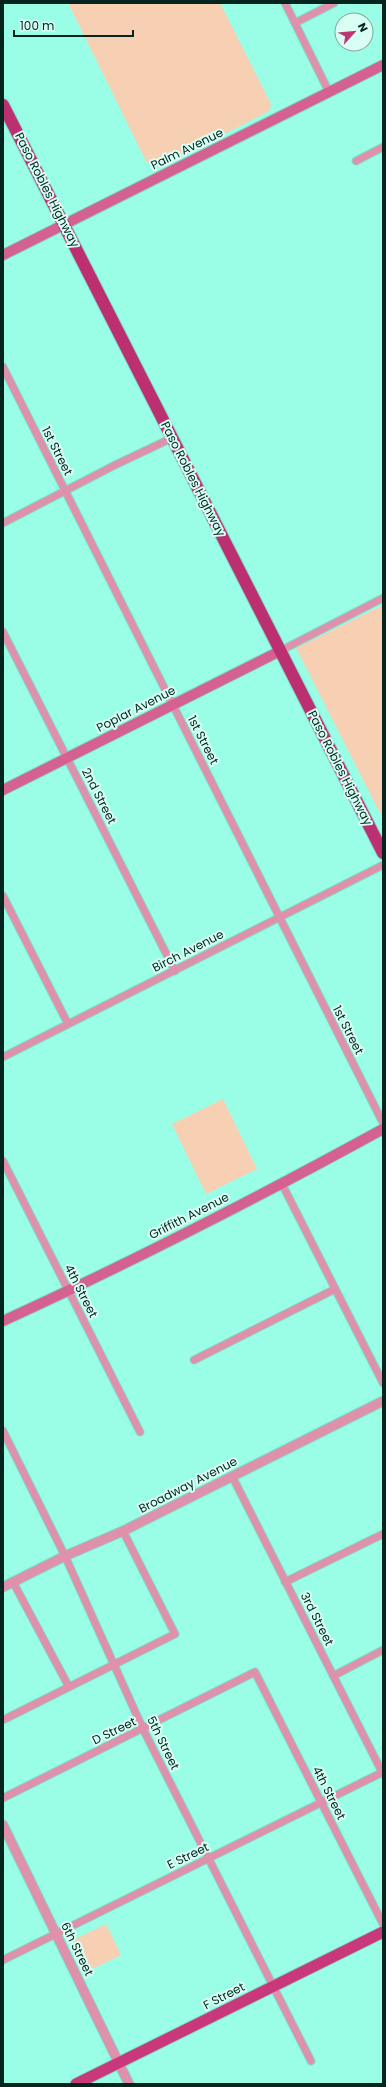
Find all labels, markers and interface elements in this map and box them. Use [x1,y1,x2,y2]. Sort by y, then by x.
scale bar [14,12,133,38]
north arrow [334,12,374,52]
text: 100 m [20,17,54,34]
text: N [354,20,372,35]
street label: Palm Avenue [148,124,226,173]
street label: Paso Robles Highway [11,129,84,250]
street label: Paso Robles Highway [157,418,230,539]
street label: 1st Street [38,423,77,478]
street label: Poplar Avenue [93,681,178,736]
street label: Paso Robles Highway [304,707,377,828]
street label: 1st Street [184,712,223,767]
street label: 2nd Street [78,765,121,827]
street label: Birch Avenue [149,925,226,976]
street label: 1st Street [329,1002,368,1057]
street label: Griffith Avenue [146,1188,232,1243]
street label: 4th Street [61,1261,102,1320]
street label: Broadway Avenue [135,1452,240,1517]
street label: 3rd Street [297,1589,338,1648]
street label: D Street [89,1713,139,1748]
street label: 5th Street [143,1713,184,1773]
street label: 4th Street [309,1763,350,1822]
street label: E Street [164,1838,212,1873]
street label: 6th Street [57,1919,98,1979]
street label: F Street [200,1978,247,2013]

